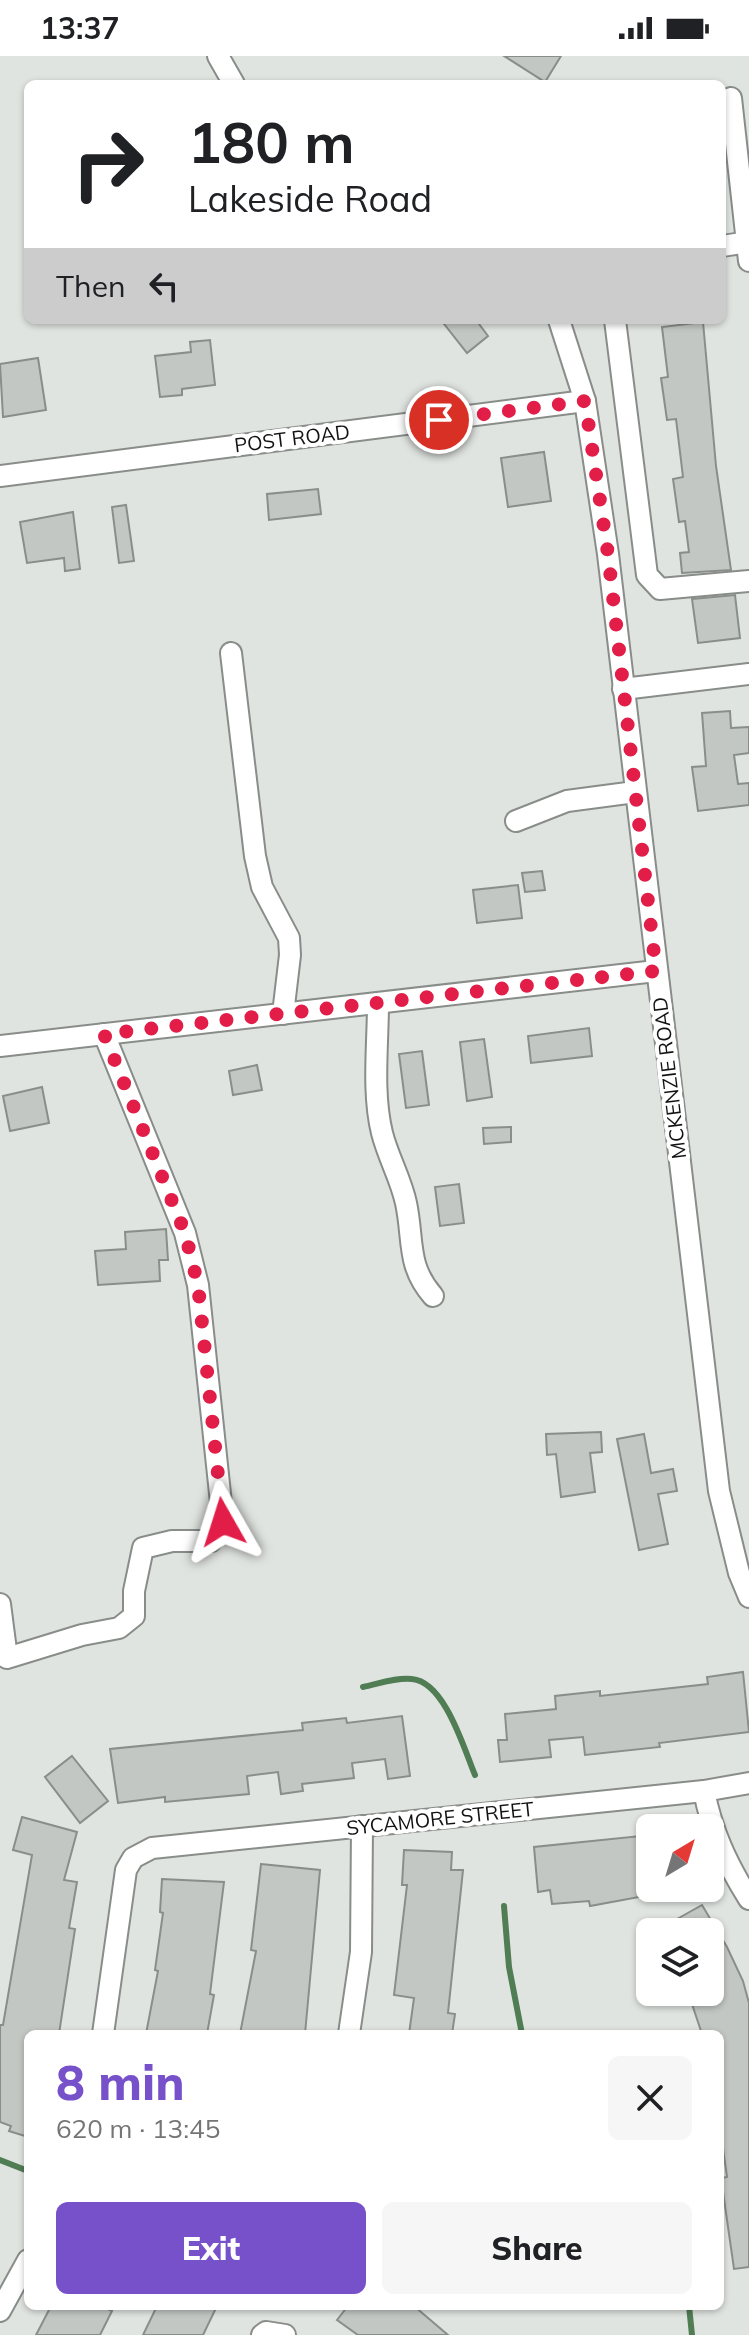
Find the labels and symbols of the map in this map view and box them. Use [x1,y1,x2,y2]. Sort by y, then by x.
pin [405,386,473,454]
street label: POST ROAD [233,419,351,457]
street label: MCKENZIE ROAD [647,996,691,1160]
position arrow [181,1480,265,1564]
street label: SYCAMORE STREET [345,1796,535,1840]
north arrow [636,1814,724,1902]

